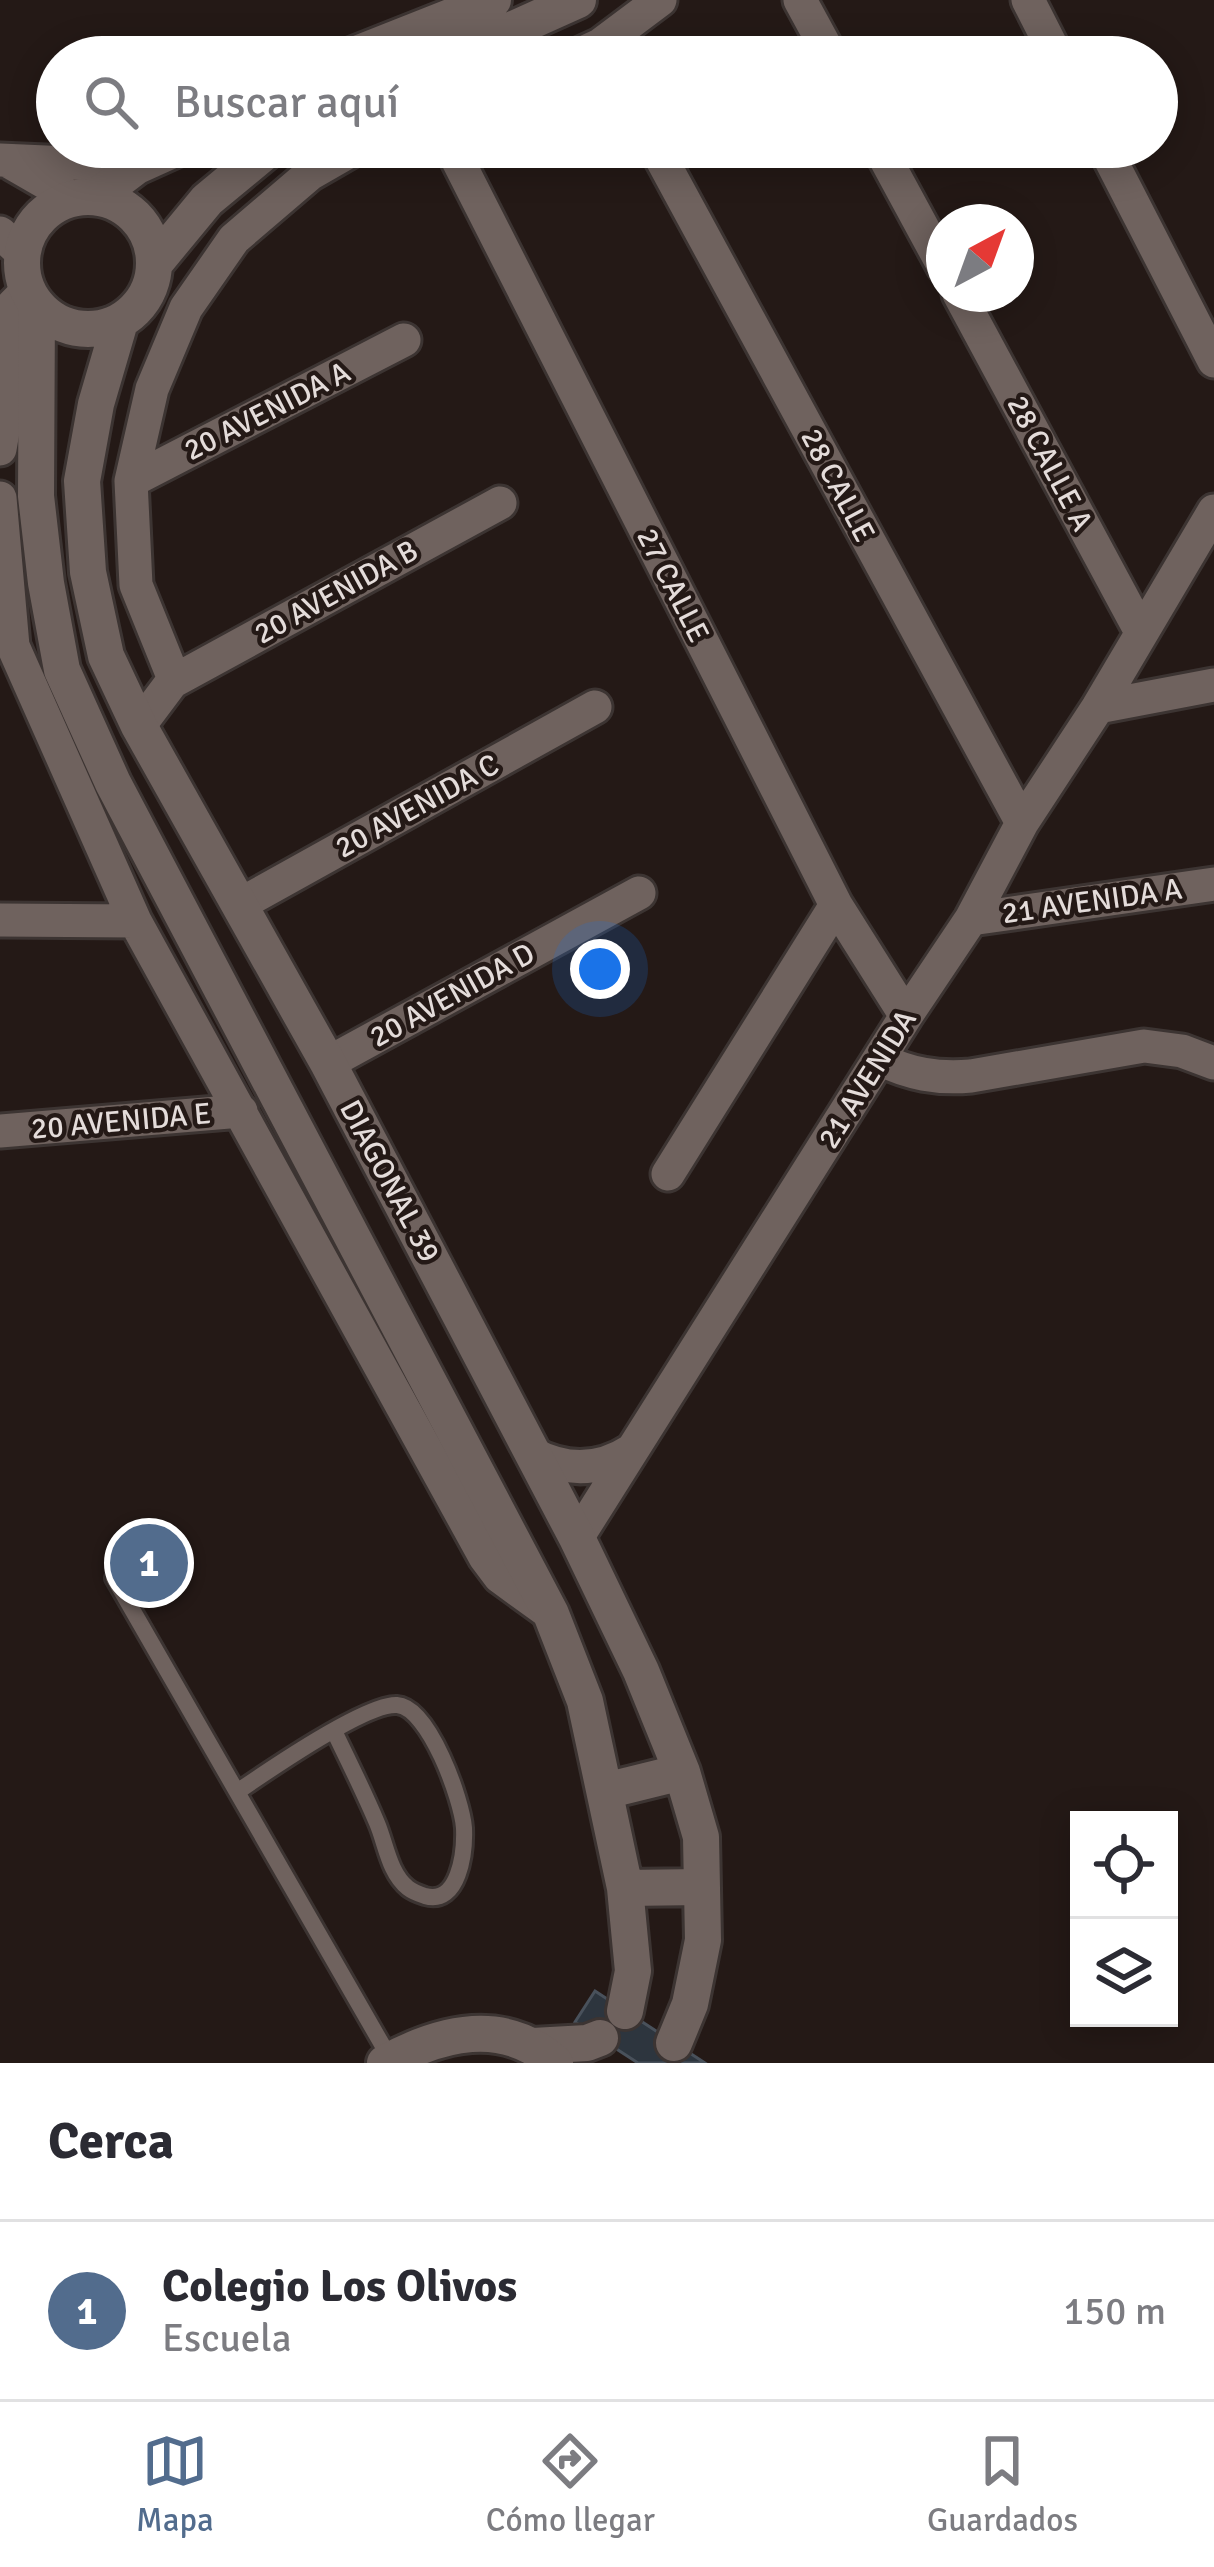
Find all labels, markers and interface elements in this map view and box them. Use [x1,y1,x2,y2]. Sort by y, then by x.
search box [36,36,1178,168]
icon: search [78,69,144,135]
text: Buscar aquí [174,75,399,130]
north arrow [926,204,1034,312]
street label: 20 AVENIDA A [178,354,357,469]
street label: 28 CALLE A [998,389,1101,537]
street label: 28 CALLE [792,422,883,548]
street label: 27 CALLE [628,522,717,648]
street label: 20 AVENIDA B [248,532,425,653]
street label: 20 AVENIDA C [329,746,506,867]
street label: 21 AVENIDA A [1000,871,1185,932]
street label: 20 AVENIDA D [363,935,541,1056]
your location [570,939,630,999]
street label: 21 AVENIDA [810,1003,925,1155]
street label: DIAGONAL 39 [331,1094,448,1269]
street label: 20 AVENIDA E [30,1095,212,1148]
pin: 1 [110,1518,188,1608]
map controls [1070,1811,1178,2027]
button: locate [1070,1811,1178,1919]
button: layers [1070,1919,1178,2027]
text: Cerca [48,2110,174,2173]
text: Colegio Los Olivos [162,2259,517,2314]
text: 1 [76,2287,98,2335]
text: 150 m [1063,2287,1166,2335]
text: Escuela [162,2314,292,2362]
tab: Mapa [136,2428,214,2541]
tab: Cómo llegar [486,2428,655,2541]
tab: Guardados [927,2428,1078,2541]

